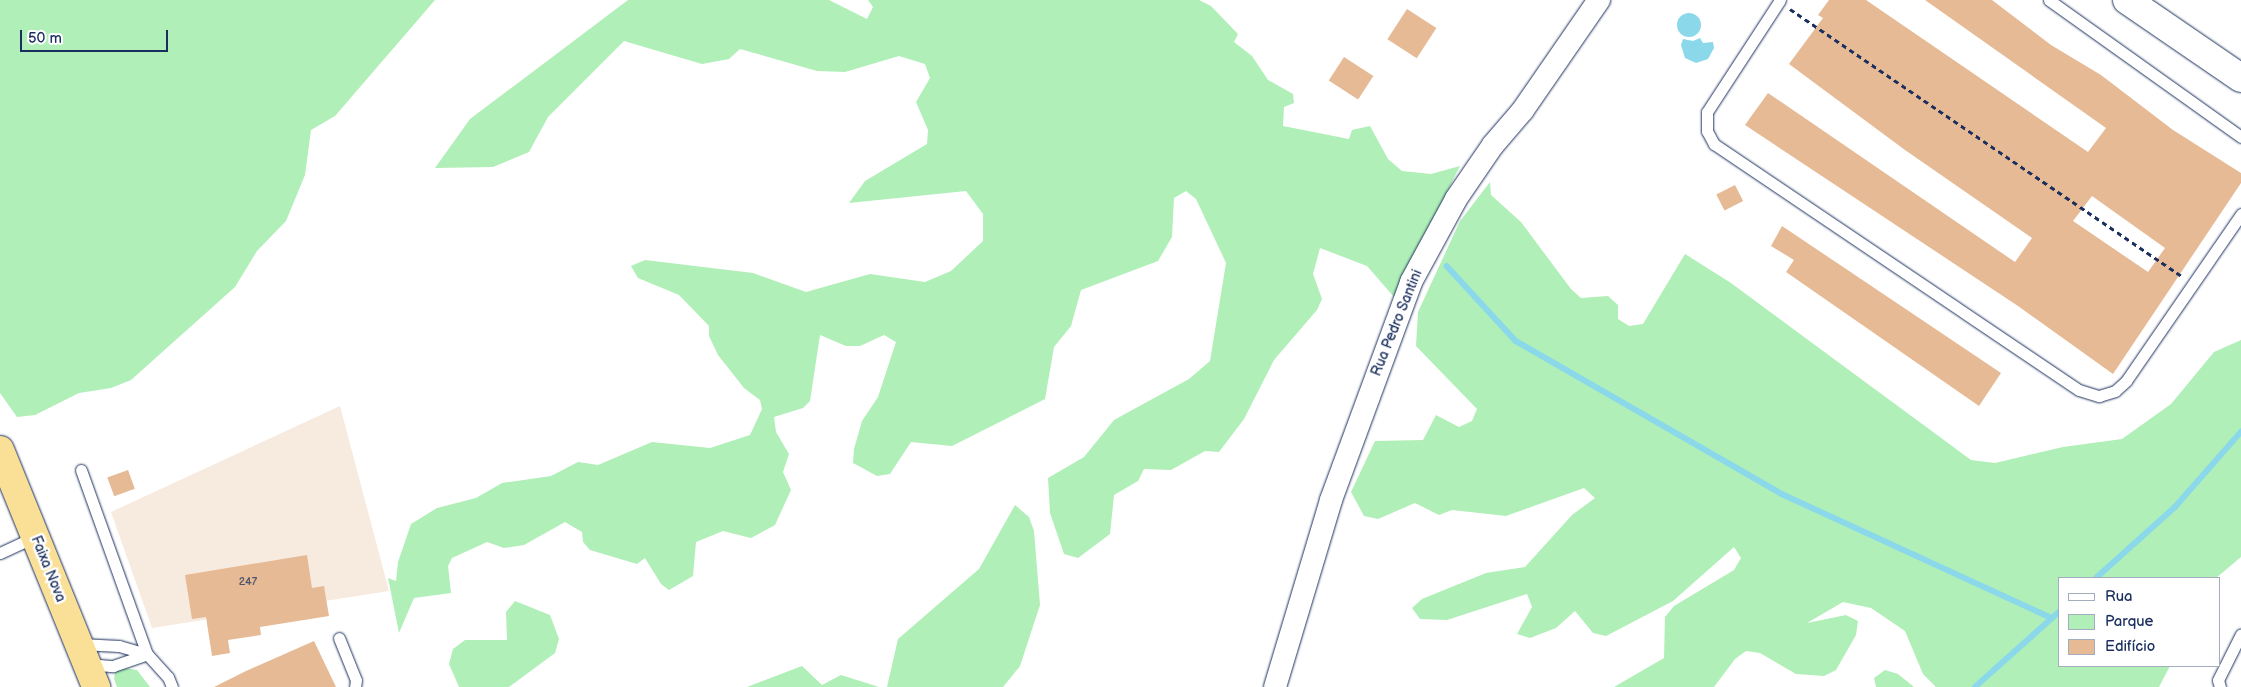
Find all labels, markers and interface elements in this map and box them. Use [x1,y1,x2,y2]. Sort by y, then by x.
scale bar [22,20,170,52]
text: 50 m [28,29,62,48]
street label: Rua Pedro Santini [1368,267,1426,379]
street label: Faixa Nova [27,533,69,605]
house number: 247 [239,575,257,589]
legend [2058,577,2221,667]
text: Rua [2105,587,2133,606]
text: Parque [2105,612,2153,631]
text: Edifício [2105,637,2155,656]

